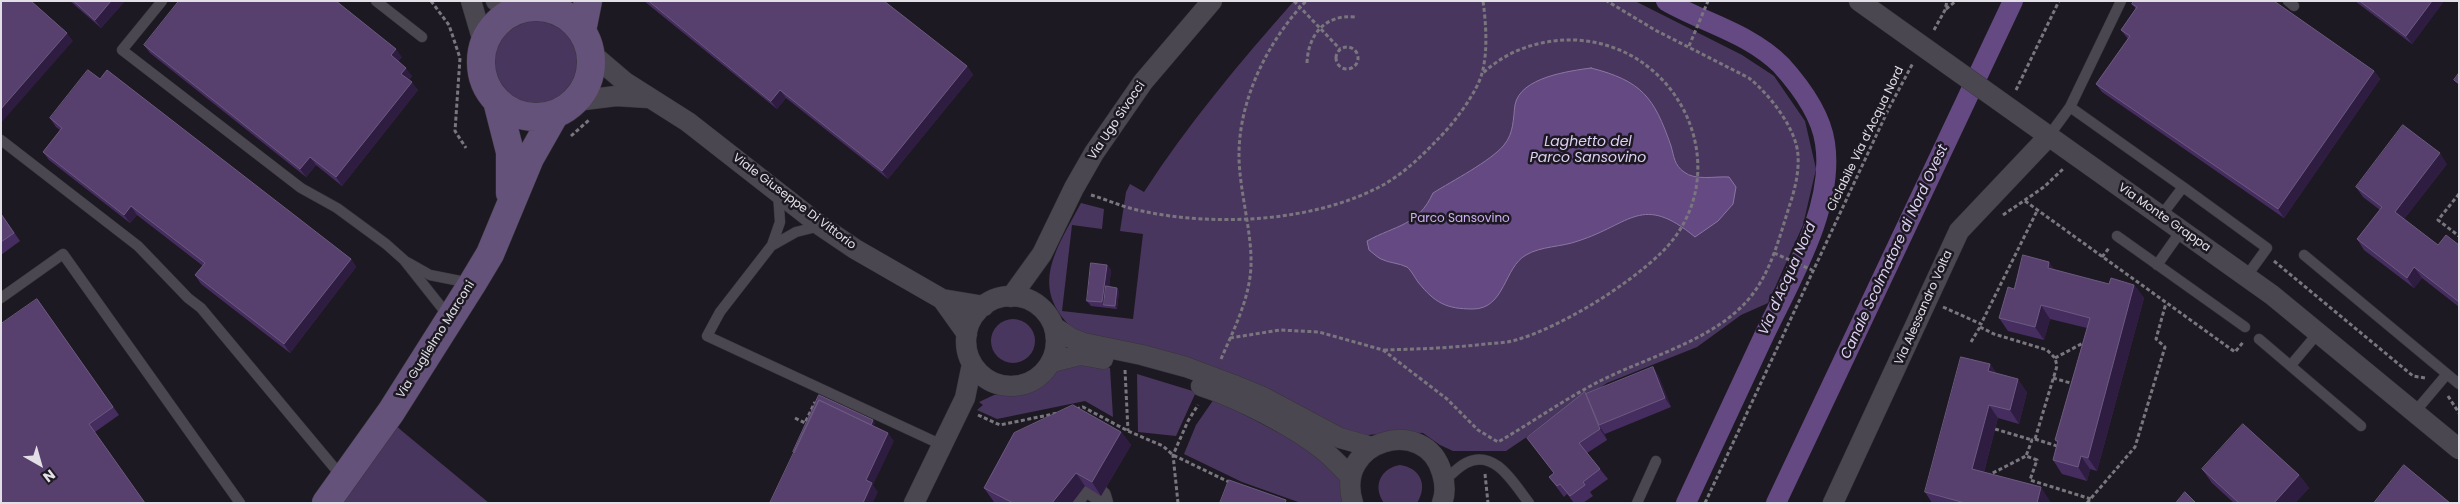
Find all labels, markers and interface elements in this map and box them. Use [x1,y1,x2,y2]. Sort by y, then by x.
street label: Ciclabile Via d’Acqua Nord [1825,64,1907,214]
street label: Via Ugo Sivocci [1085,79,1149,163]
water label: Laghetto del Parco Sansovino [1530,134,1646,166]
water label: Canale Scolmatore di Nord Ovest [1838,142,1952,362]
street label: Viale Giuseppe Di Vittorio [730,151,858,253]
street label: Via Monte Grappa [2115,181,2213,255]
park label: Parco Sansovino [1410,212,1510,226]
water label: Via d'Acqua Nord [1756,220,1820,338]
street label: Via Alessandro Volta [1892,248,1956,368]
street label: Via Guglielmo Marconi [394,279,478,401]
north arrow [15,439,65,489]
text: N [39,465,60,487]

